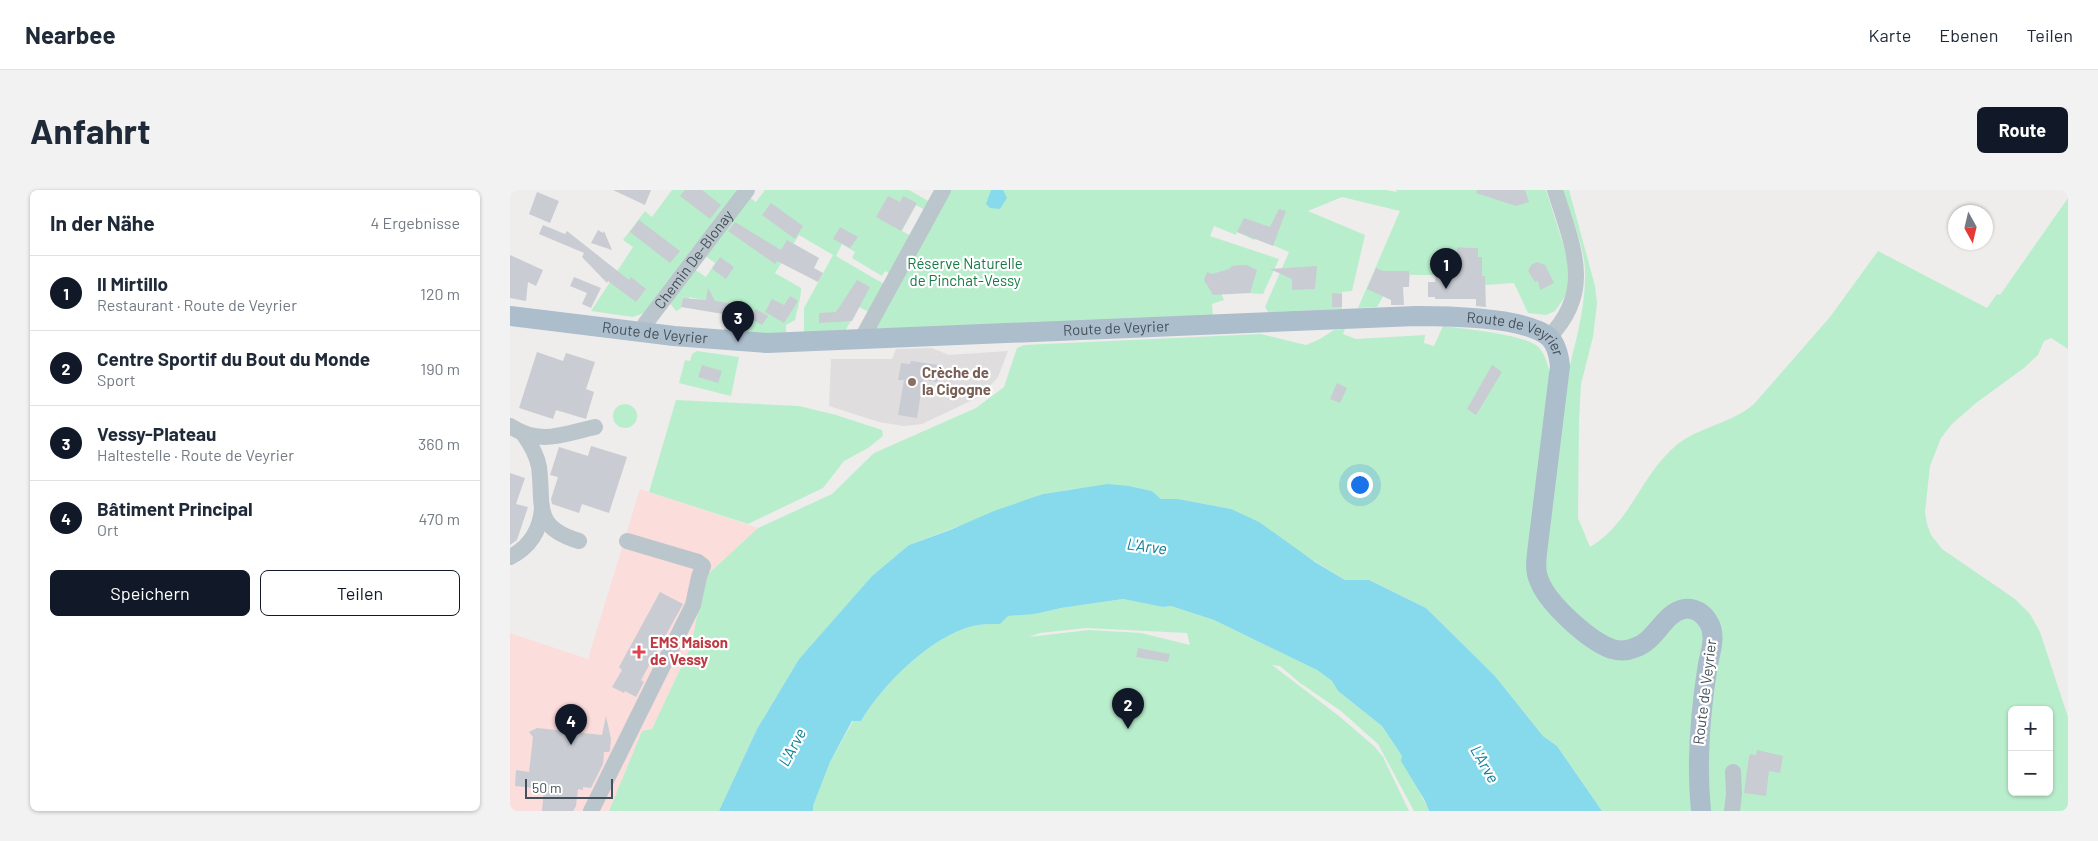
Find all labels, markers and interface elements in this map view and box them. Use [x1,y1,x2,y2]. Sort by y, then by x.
text: Nearbee [25,20,116,49]
text: Karte [1868,24,1911,46]
text: Ebenen [1939,24,1998,46]
text: Teilen [2026,24,2073,46]
button: Route [1977,107,2068,153]
text: Anfahrt [30,109,150,151]
north arrow [1948,205,1993,250]
street label: Chemin De-Blonay [650,206,736,312]
text: In der Nähe [50,210,155,235]
text: 4 Ergebnisse [370,213,460,232]
pin: 1 [1430,248,1462,289]
park label: Réserve Naturelle de Pinchat-Vessy [907,254,1023,289]
text: Il Mirtillo [97,272,168,295]
text: 1 [63,284,69,303]
text: 120 m [420,284,460,303]
text: Restaurant · Route de Veyrier [97,295,297,314]
pin: 3 [722,301,754,342]
street label: Route de Veyrier [1466,307,1568,358]
street label: Route de Veyrier [1063,316,1170,339]
street label: Route de Veyrier [601,317,709,347]
text: Centre Sportif du Bout du Monde [97,347,370,370]
text: 2 [62,359,70,378]
text: 190 m [421,359,460,378]
place label: Crèche de la Cigogne [922,363,991,398]
text: Sport [97,370,136,389]
marker: Crèche de la Cigogne [906,376,918,388]
text: Vessy-Plateau [97,422,216,445]
text: 3 [62,434,70,453]
text: 360 m [418,434,460,453]
text: Haltestelle · Route de Veyrier [97,445,294,464]
your location [1347,472,1373,498]
text: Bâtiment Principal [97,497,253,520]
text: 4 [61,509,71,528]
text: 470 m [419,509,460,528]
text: Ort [97,520,119,539]
water label: L'Arve [1126,533,1168,558]
button: Speichern [50,570,250,616]
button: Teilen [260,570,460,616]
place label: EMS Maison de Vessy [650,633,728,668]
street label: Route de Veyrier [1689,637,1719,746]
marker: EMS Maison de Vessy [632,645,646,659]
pin: 2 [1112,688,1144,729]
pin: 4 [555,704,587,745]
map controls [2008,706,2053,796]
button: + [2008,706,2053,751]
water label: L'Arve [774,725,809,769]
water label: L'Arve [1467,742,1504,786]
button: − [2008,751,2053,796]
scale bar [525,776,612,799]
text: 50 m [532,779,561,796]

